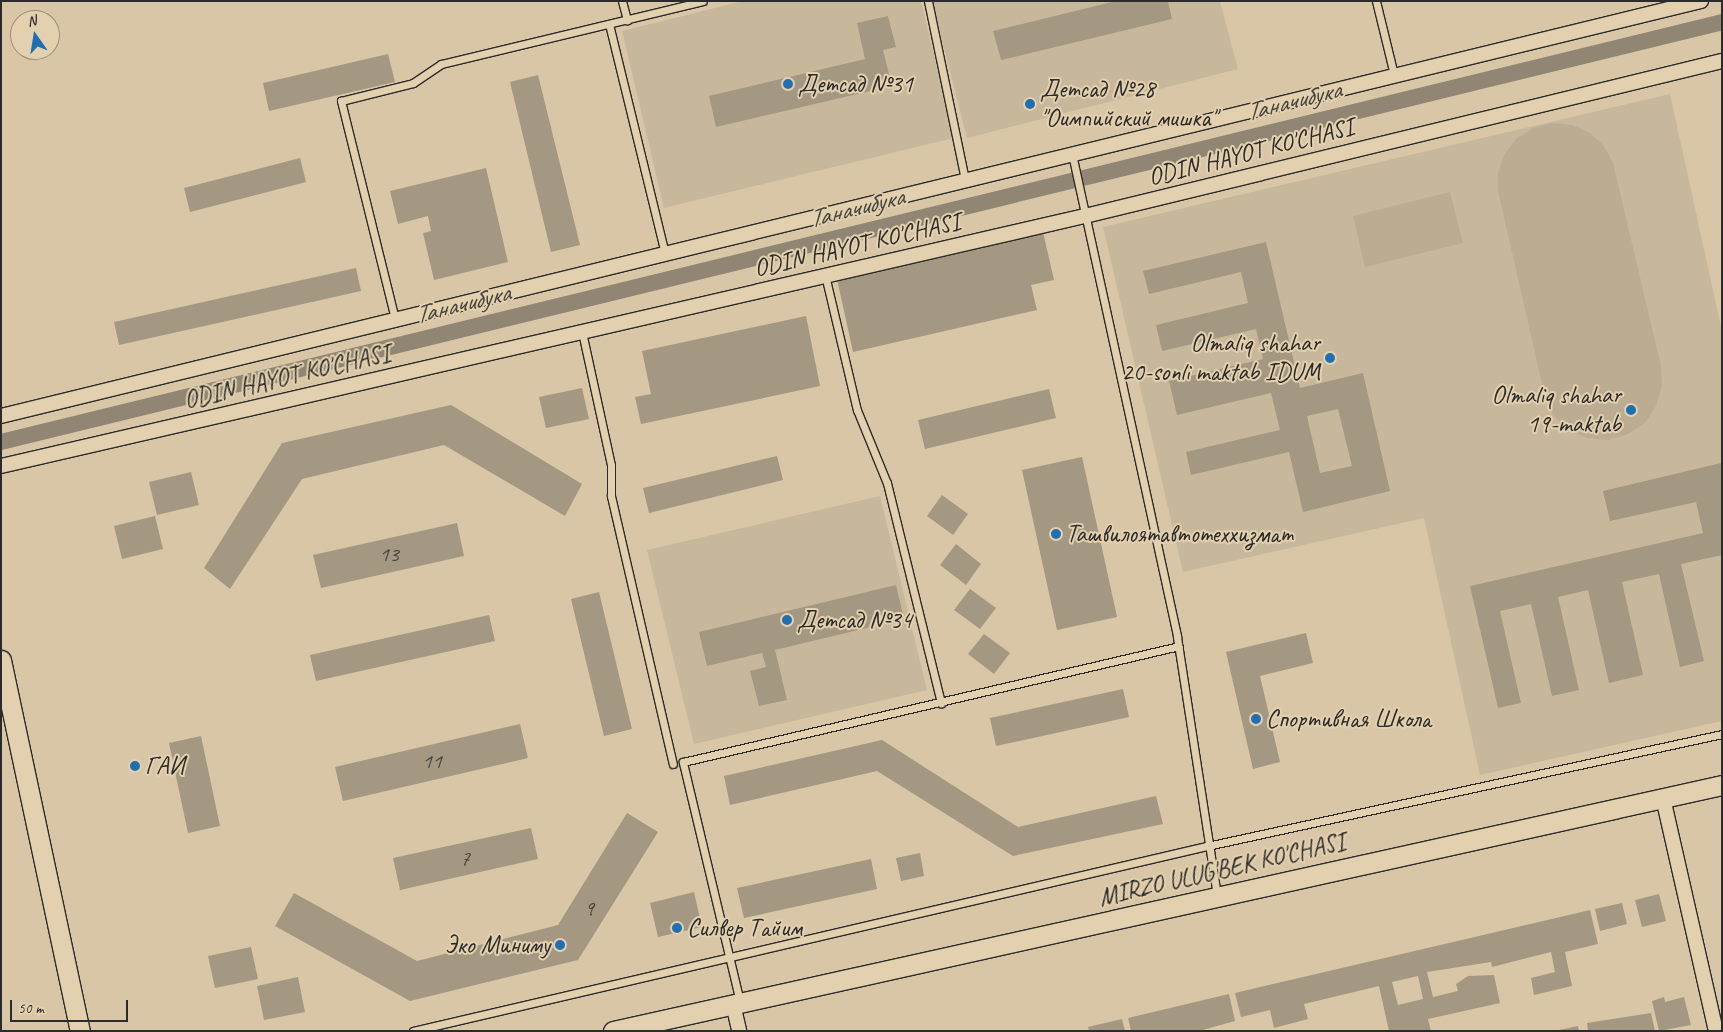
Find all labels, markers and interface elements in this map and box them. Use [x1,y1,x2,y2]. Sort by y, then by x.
north arrow [10,10,60,60]
text: N [26,12,38,30]
place label: Детсад №31 [798,69,913,99]
water label: Таначибука [1242,74,1344,128]
place label: Детсад №28 "Оимпийский мишка" [1040,75,1216,134]
marker: Детсад №31 [782,78,794,90]
marker: Детсад №28 "Оимпийский мишка" [1024,98,1036,110]
street label: ODIN HAYOT KO'CHASI [1145,112,1357,192]
water label: Таначибука [805,181,907,235]
street label: ODIN HAYOT KO'CHASI [751,207,963,283]
water label: Таначибука [411,277,513,331]
place label: Olmaliq shahar 20-sonli maktab IDUM [1122,329,1320,388]
street label: ODIN HAYOT KO'CHASI [181,339,393,415]
marker: Olmaliq shahar 20-sonli maktab IDUM [1324,352,1336,364]
place label: Olmaliq shahar 19-maktab [1492,381,1621,440]
marker: Olmaliq shahar 19-maktab [1625,404,1637,416]
place label: Ташвилоятавтотеххизмат [1066,519,1293,549]
marker: Ташвилоятавтотеххизмат [1050,528,1062,540]
house number: 13 [379,542,399,568]
place label: Детсад №34 [797,605,912,635]
marker: Детсад №34 [781,614,793,626]
place label: Спортивная Школа [1266,704,1429,734]
marker: Спортивная Школа [1250,713,1262,725]
house number: 11 [422,749,442,775]
place label: ГАИ [145,751,184,781]
marker: ГАИ [129,760,141,772]
street label: MIRZO ULUG'BEK KO'CHASI [1095,827,1349,913]
house number: 7 [460,846,470,872]
house number: 9 [584,896,594,922]
place label: Силвер Тайим [687,913,801,943]
marker: Силвер Тайим [671,922,683,934]
place label: Эко Миниму [442,930,550,960]
marker: Эко Миниму [554,939,566,951]
scale bar [12,990,130,1022]
text: 50 m [18,999,44,1018]

